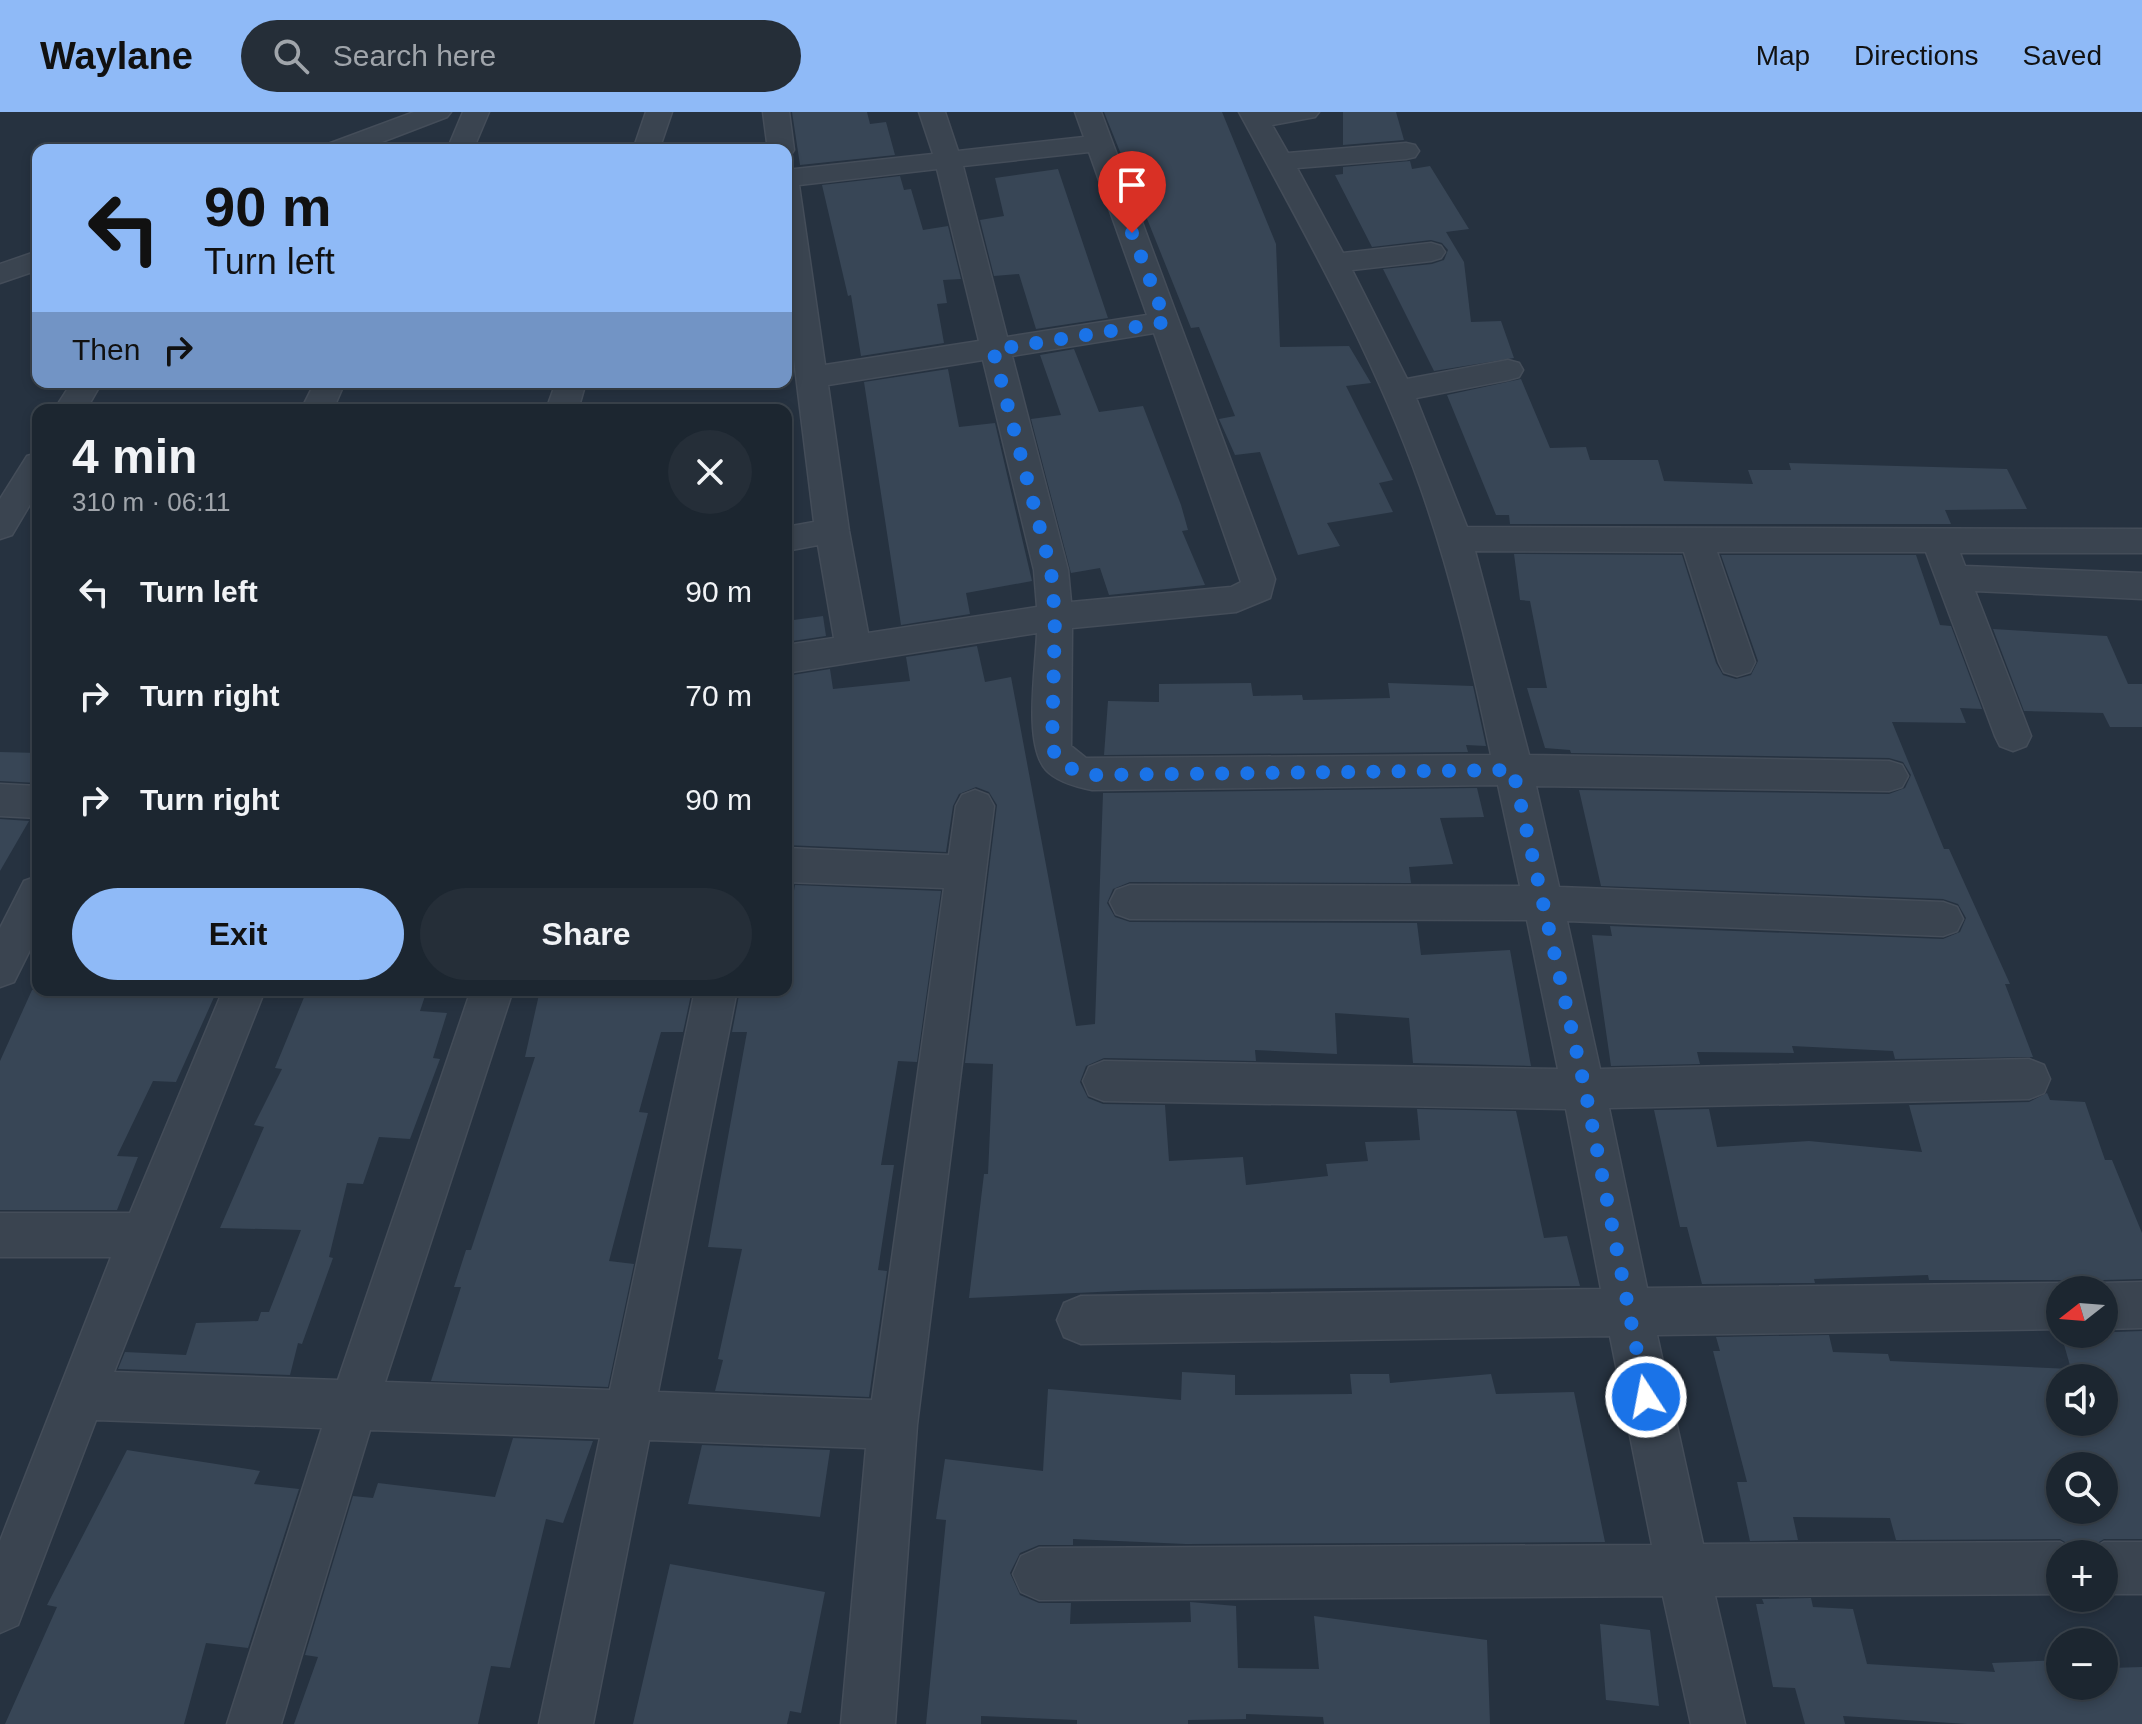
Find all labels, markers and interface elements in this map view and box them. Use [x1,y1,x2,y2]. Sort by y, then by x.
search box [241,20,801,92]
icon: search [269,34,313,78]
text: Waylane [40,35,193,77]
text: Search here [333,39,496,72]
text: Map [1756,40,1810,71]
text: Directions [1854,40,1979,71]
text: Saved [2023,40,2102,71]
pin [1098,151,1166,233]
icon: arrive [1110,163,1154,207]
text: 90 m [204,175,332,238]
icon: left [72,176,176,280]
text: Turn left [204,241,335,282]
icon: right [156,328,200,372]
text: Then [72,333,140,366]
text: 4 min [72,430,197,483]
button: close [668,430,752,514]
text: 310 m · 06:11 [72,487,231,517]
icon: left [72,570,116,614]
text: Turn left [140,575,258,608]
text: 90 m [685,575,752,608]
icon: right [72,674,116,718]
text: Turn right [140,679,279,712]
text: 70 m [685,679,752,712]
icon: right [72,778,116,822]
text: Turn right [140,783,279,816]
text: 90 m [685,783,752,816]
button: Exit [72,888,404,980]
button: Share [420,888,752,980]
north arrow [2046,1276,2118,1348]
map controls [2046,1276,2118,1700]
position arrow [1604,1355,1688,1439]
button: sound [2046,1364,2118,1436]
button: search [2046,1452,2118,1524]
button: + [2046,1540,2118,1612]
button: − [2046,1628,2118,1700]

